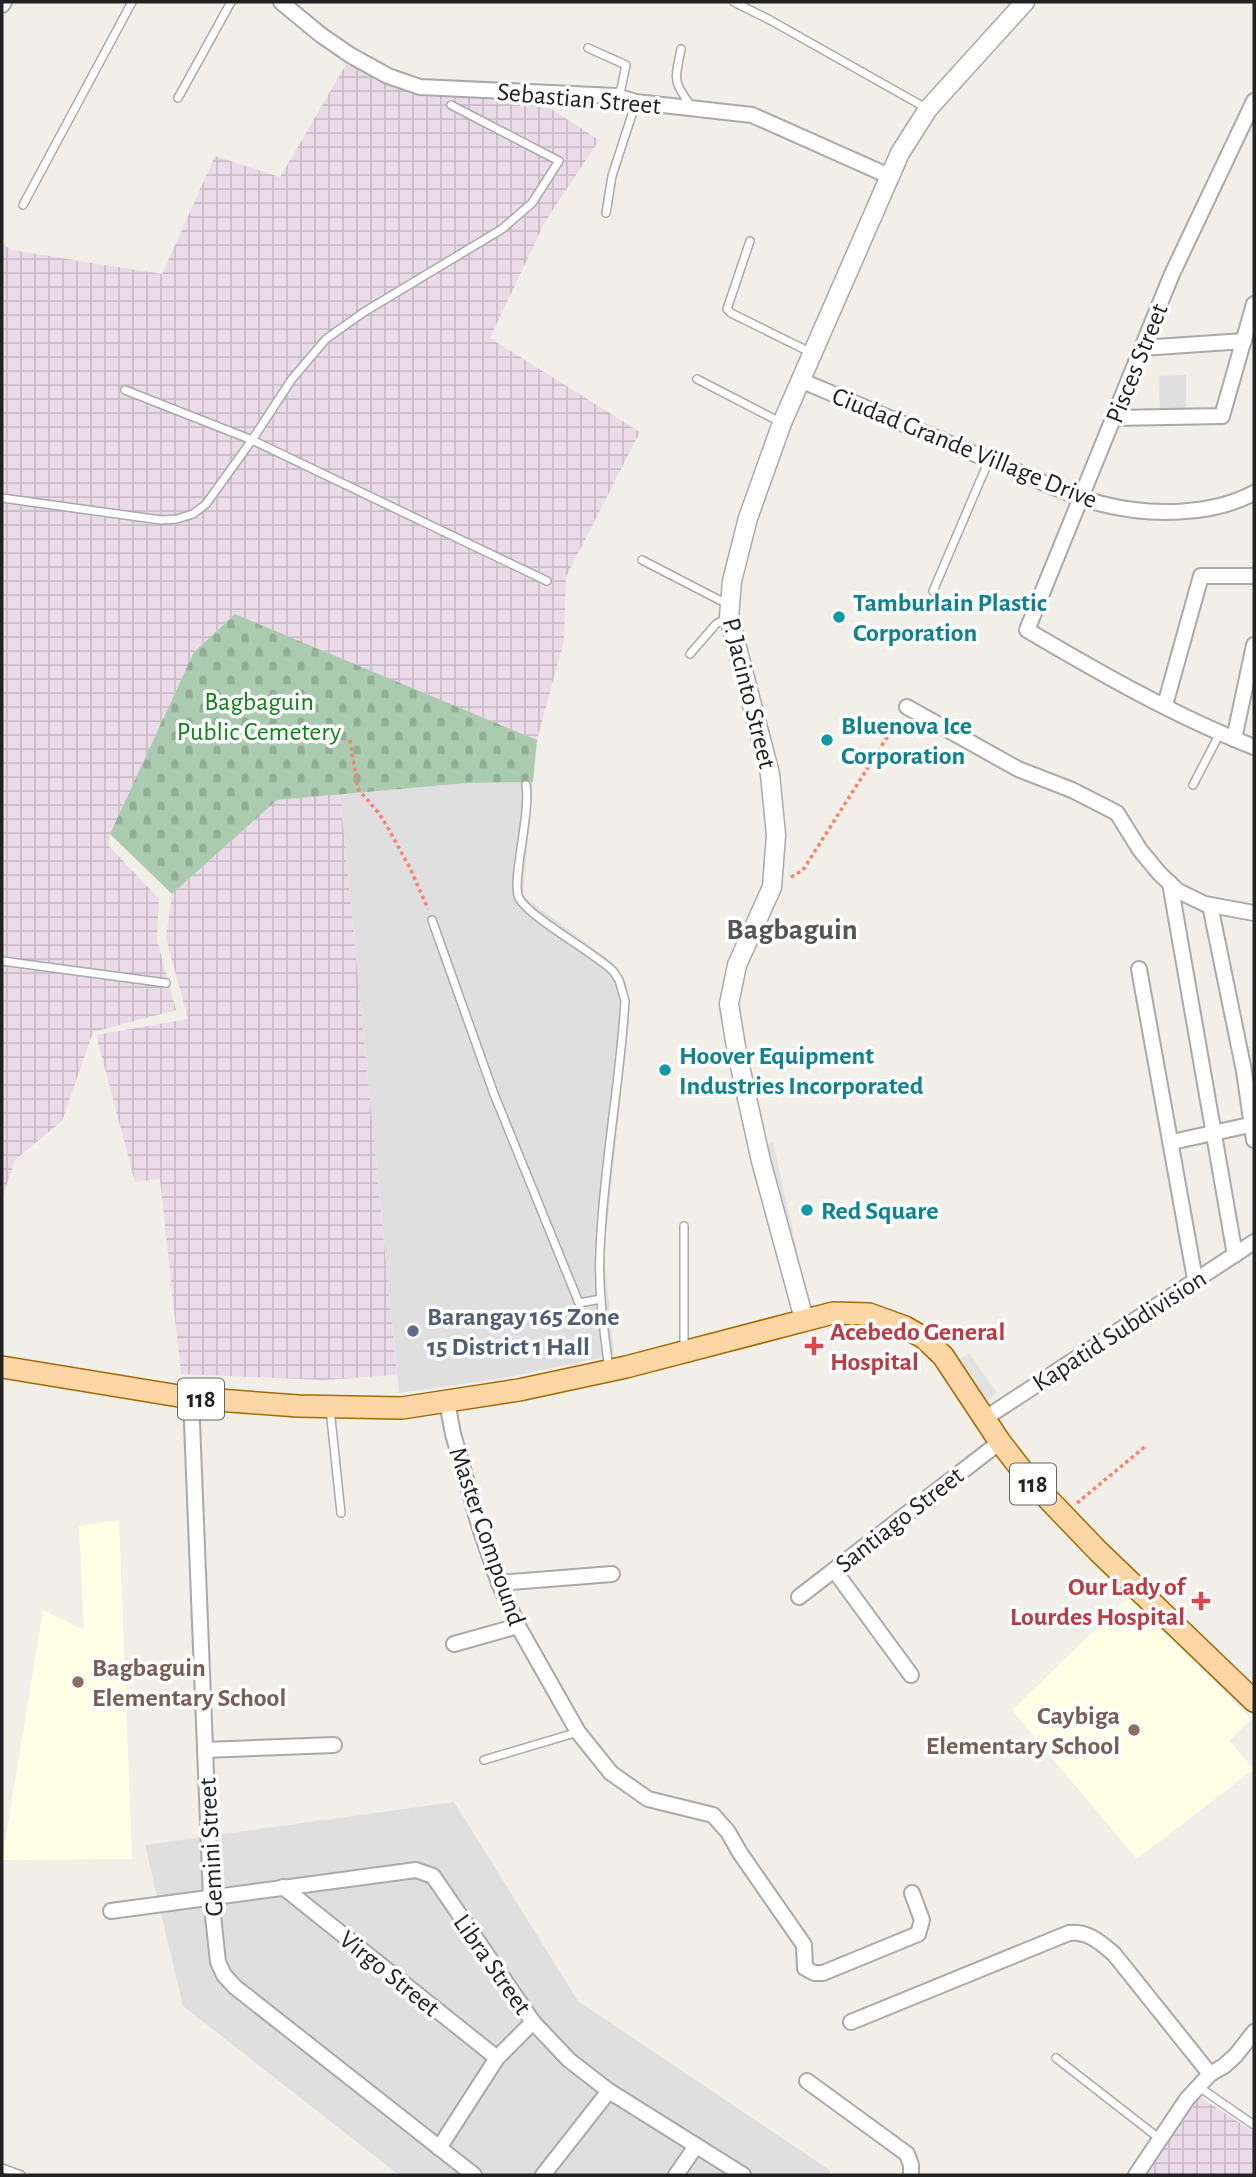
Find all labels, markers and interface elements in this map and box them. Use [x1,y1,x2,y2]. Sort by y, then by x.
street label: Sebastian Street [496,79,662,119]
street label: Pisces Street [1101,300,1173,427]
street label: Ciudad Grande Village Drive [828,383,1101,513]
place label: Tamburlain Plastic Corporation [853,590,1047,646]
marker: Tamburlain Plastic Corporation [831,609,847,625]
street label: P. Jacinto Street [718,615,780,771]
park label: Bagbaguin Public Cemetery [177,689,341,745]
place label: Bluenova Ice Corporation [841,713,972,769]
marker: Bluenova Ice Corporation [819,732,835,748]
district label: Bagbaguin [726,915,858,945]
place label: Hoover Equipment Industries Incorporated [679,1043,924,1099]
marker: Hoover Equipment Industries Incorporated [657,1062,673,1078]
place label: Red Square [821,1198,939,1224]
marker: Red Square [799,1202,815,1218]
street label: Kapatid Subdivision [1028,1265,1211,1397]
place label: Barangay 165 Zone 15 District 1 Hall [427,1304,619,1360]
place label: Acebedo General Hospital [830,1319,1005,1375]
marker: Barangay 165 Zone 15 District 1 Hall [405,1323,421,1339]
marker: Acebedo General Hospital [804,1336,824,1356]
road number: 118 [178,1378,224,1420]
street label: Master Compound [444,1444,530,1629]
street label: Santiago Street [831,1462,968,1578]
road number: 118 [1010,1464,1056,1504]
place label: Our Lady of Lourdes Hospital [1010,1574,1187,1630]
marker: Our Lady of Lourdes Hospital [1191,1591,1211,1611]
place label: Bagbaguin Elementary School [92,1655,286,1711]
marker: Bagbaguin Elementary School [70,1674,86,1690]
place label: Caybiga Elementary School [926,1703,1120,1759]
marker: Caybiga Elementary School [1126,1722,1142,1738]
street label: Gemini Street [194,1777,228,1917]
street label: Libra Street [448,1910,536,2019]
street label: Virgo Street [334,1926,444,2022]

